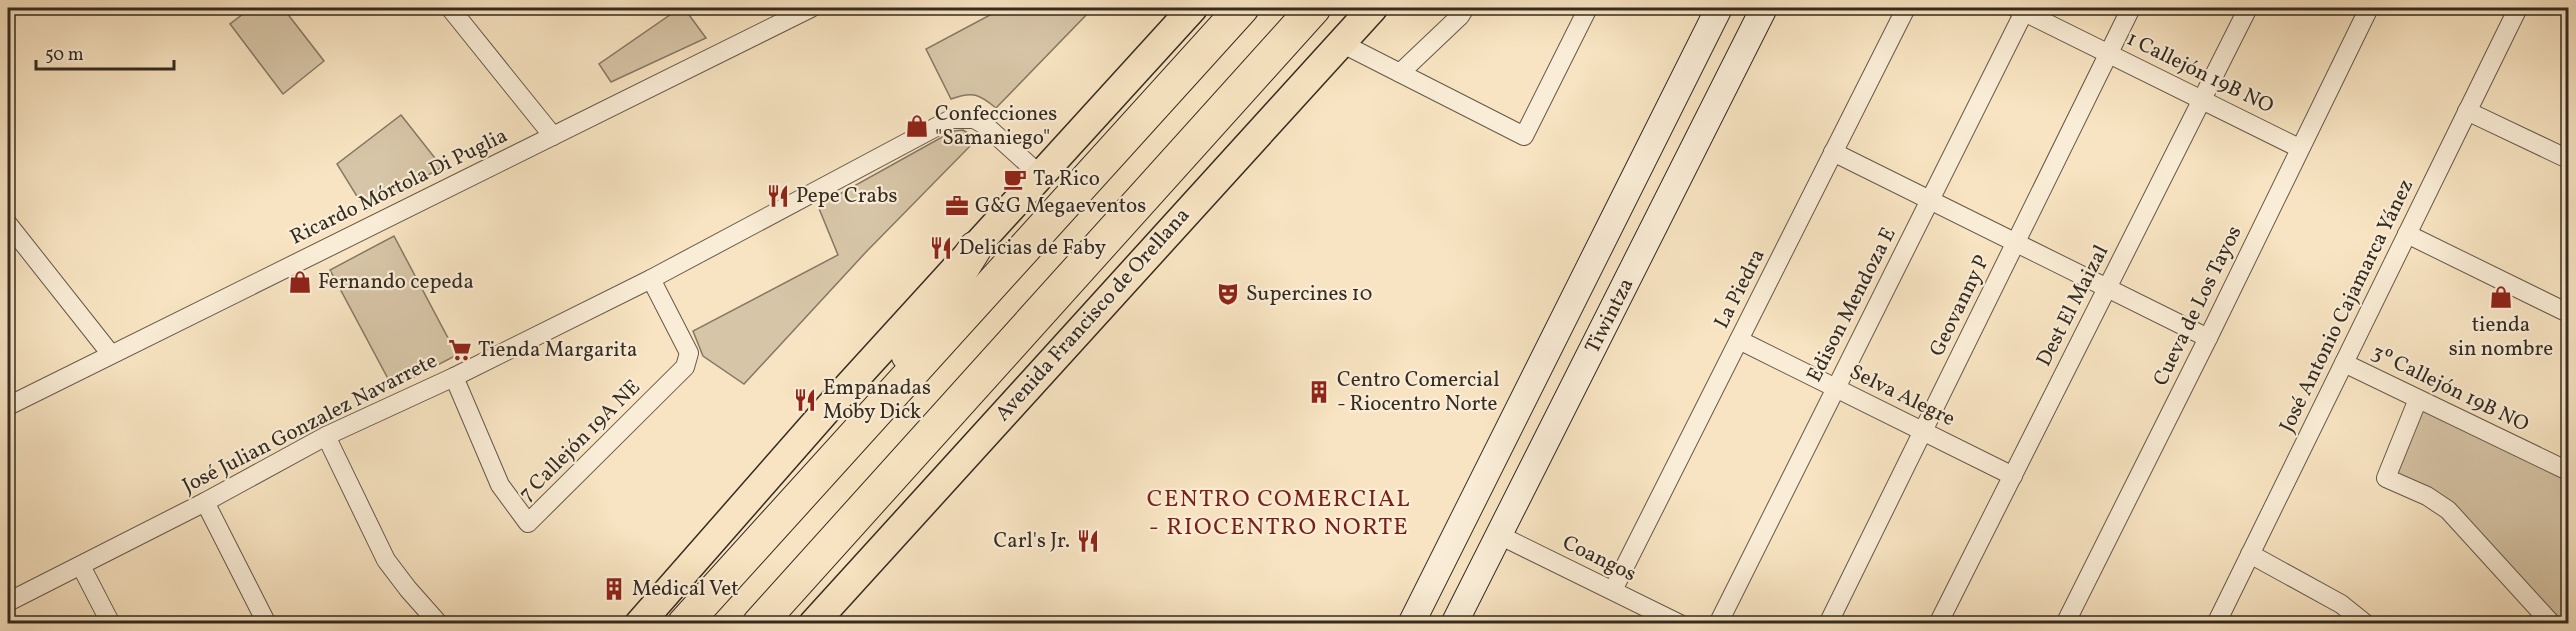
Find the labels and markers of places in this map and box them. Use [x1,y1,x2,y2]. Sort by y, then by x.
place label: Confecciones "Samaniego" [935,100,1057,153]
shop icon: Confecciones "Samaniego" [904,113,930,139]
place label: Ta Rico [1033,165,1100,194]
cafe icon: Ta Rico [1002,166,1028,192]
place label: Pepe Crabs [796,182,897,211]
restaurant icon: Pepe Crabs [765,183,791,209]
place label: G&G Megaeventos [975,192,1146,221]
office icon: G&G Megaeventos [944,193,970,219]
place label: Delicias de Faby [959,234,1107,263]
restaurant icon: Delicias de Faby [928,235,954,261]
place label: Fernando cepeda [318,268,474,297]
shop icon: Fernando cepeda [287,269,313,295]
place label: Supercines 10 [1246,280,1372,309]
theatre icon: Supercines 10 [1215,281,1241,307]
shop icon: tienda sin nombre [2488,284,2514,310]
place label: tienda sin nombre [2449,311,2553,364]
place label: Tienda Margarita [478,336,638,365]
supermarket icon: Tienda Margarita [447,337,473,363]
place label: Centro Comercial - Riocentro Norte [1337,366,1499,419]
place label: Empanadas Moby Dick [823,374,931,427]
building icon: Centro Comercial - Riocentro Norte [1306,379,1332,405]
restaurant icon: Empanadas Moby Dick [792,387,818,413]
place label: Carl's Jr. [994,527,1070,556]
restaurant icon: Carl's Jr. [1075,528,1101,554]
place label: Medical Vet [632,575,739,604]
building icon: Medical Vet [601,576,627,602]

